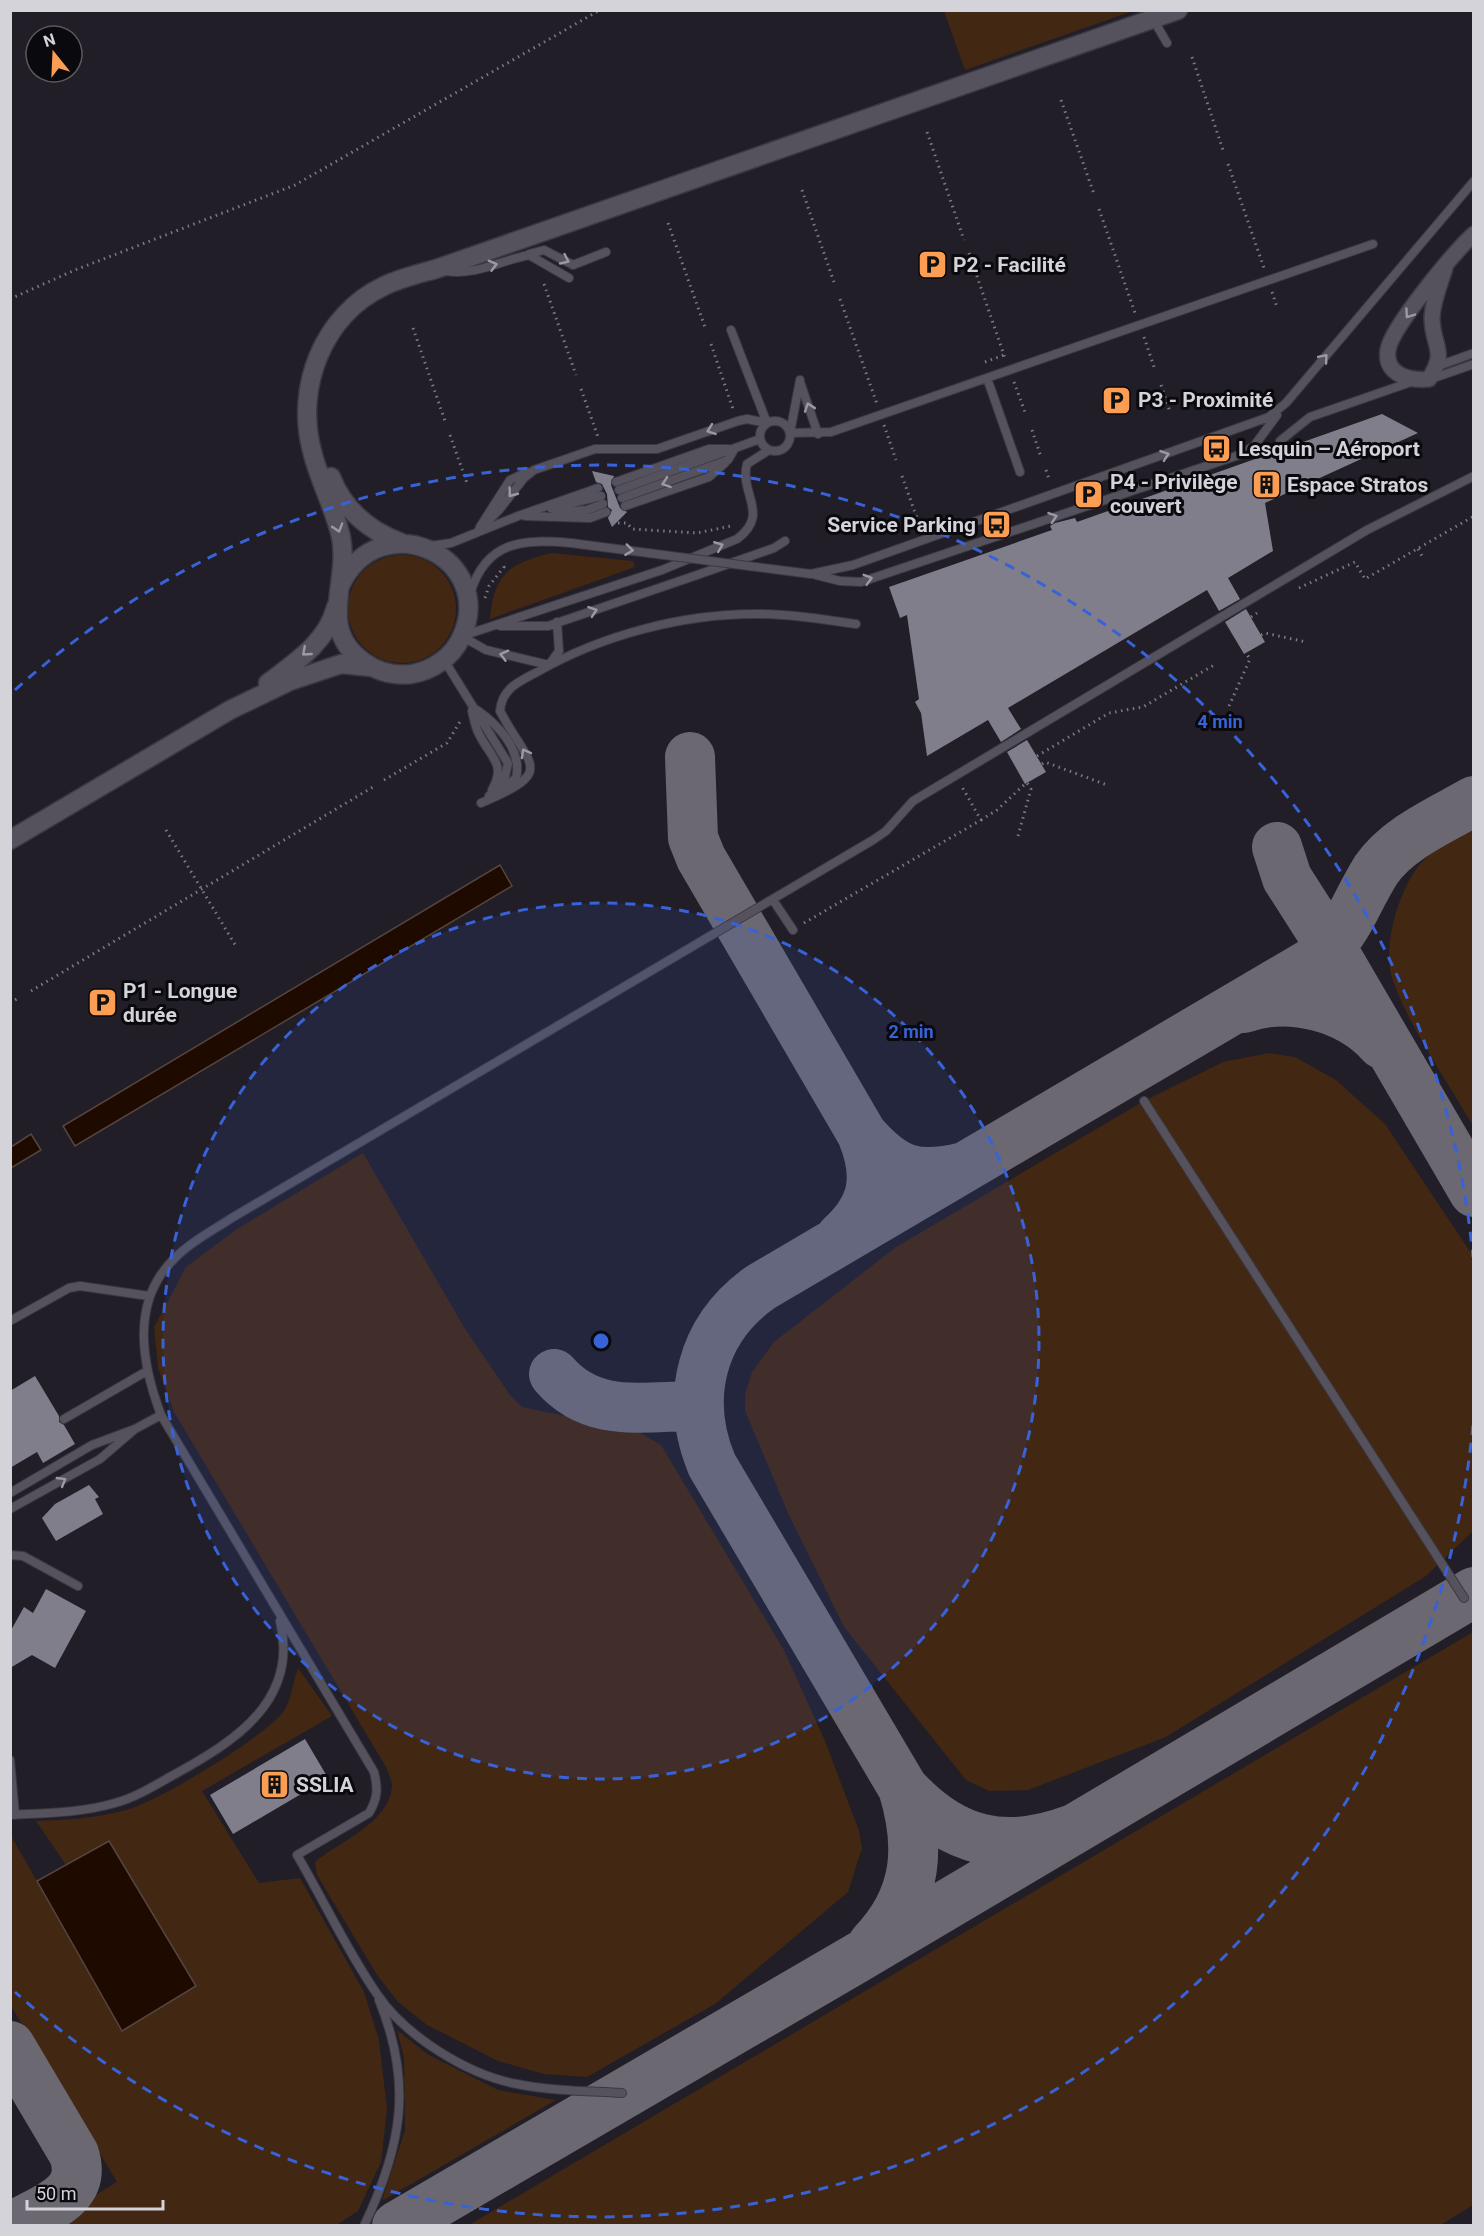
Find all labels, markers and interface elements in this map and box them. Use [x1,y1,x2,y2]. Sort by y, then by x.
north arrow [24,24,84,84]
text: N [41,29,58,51]
parking icon: P2 - Facilité [916,249,948,281]
one-way arrow [559,253,570,265]
place label: P2 - Facilité [953,253,1066,277]
one-way arrow [487,260,498,272]
one-way arrow [1405,307,1416,318]
one-way arrow [1317,354,1328,365]
parking icon: P3 - Proximité [1101,384,1133,416]
place label: P3 - Proximité [1138,388,1273,412]
one-way arrow [804,402,816,413]
one-way arrow [706,423,716,436]
bus stop icon: Lesquin – Aéroport [1201,433,1233,465]
place label: Lesquin – Aéroport [1238,437,1420,461]
one-way arrow [1159,450,1170,463]
building icon: Espace Stratos [1250,469,1282,501]
place label: P4 - Privilège couvert [1110,470,1238,518]
place label: Espace Stratos [1287,473,1428,497]
one-way arrow [661,475,672,488]
parking icon: P4 - Privilège couvert [1073,478,1105,510]
one-way arrow [508,487,519,498]
bus stop icon: Service Parking [981,509,1013,541]
one-way arrow [1047,512,1058,525]
place label: Service Parking [827,513,976,537]
one-way arrow [331,522,343,533]
one-way arrow [713,541,724,553]
one-way arrow [625,544,634,556]
one-way arrow [862,574,873,586]
one-way arrow [587,605,598,618]
one-way arrow [302,645,313,656]
one-way arrow [499,649,509,662]
text: 4 min [1197,711,1243,732]
one-way arrow [521,749,533,760]
place label: P1 - Longue durée [123,979,237,1027]
parking icon: P1 - Longue durée [86,987,118,1019]
text: 2 min [888,1021,934,1042]
centre of rings [591,1331,611,1351]
one-way arrow [56,1477,66,1488]
building icon: SSLIA [259,1769,291,1801]
place label: SSLIA [296,1773,355,1797]
scale bar [27,2173,164,2211]
text: 50 m [36,2183,76,2204]

